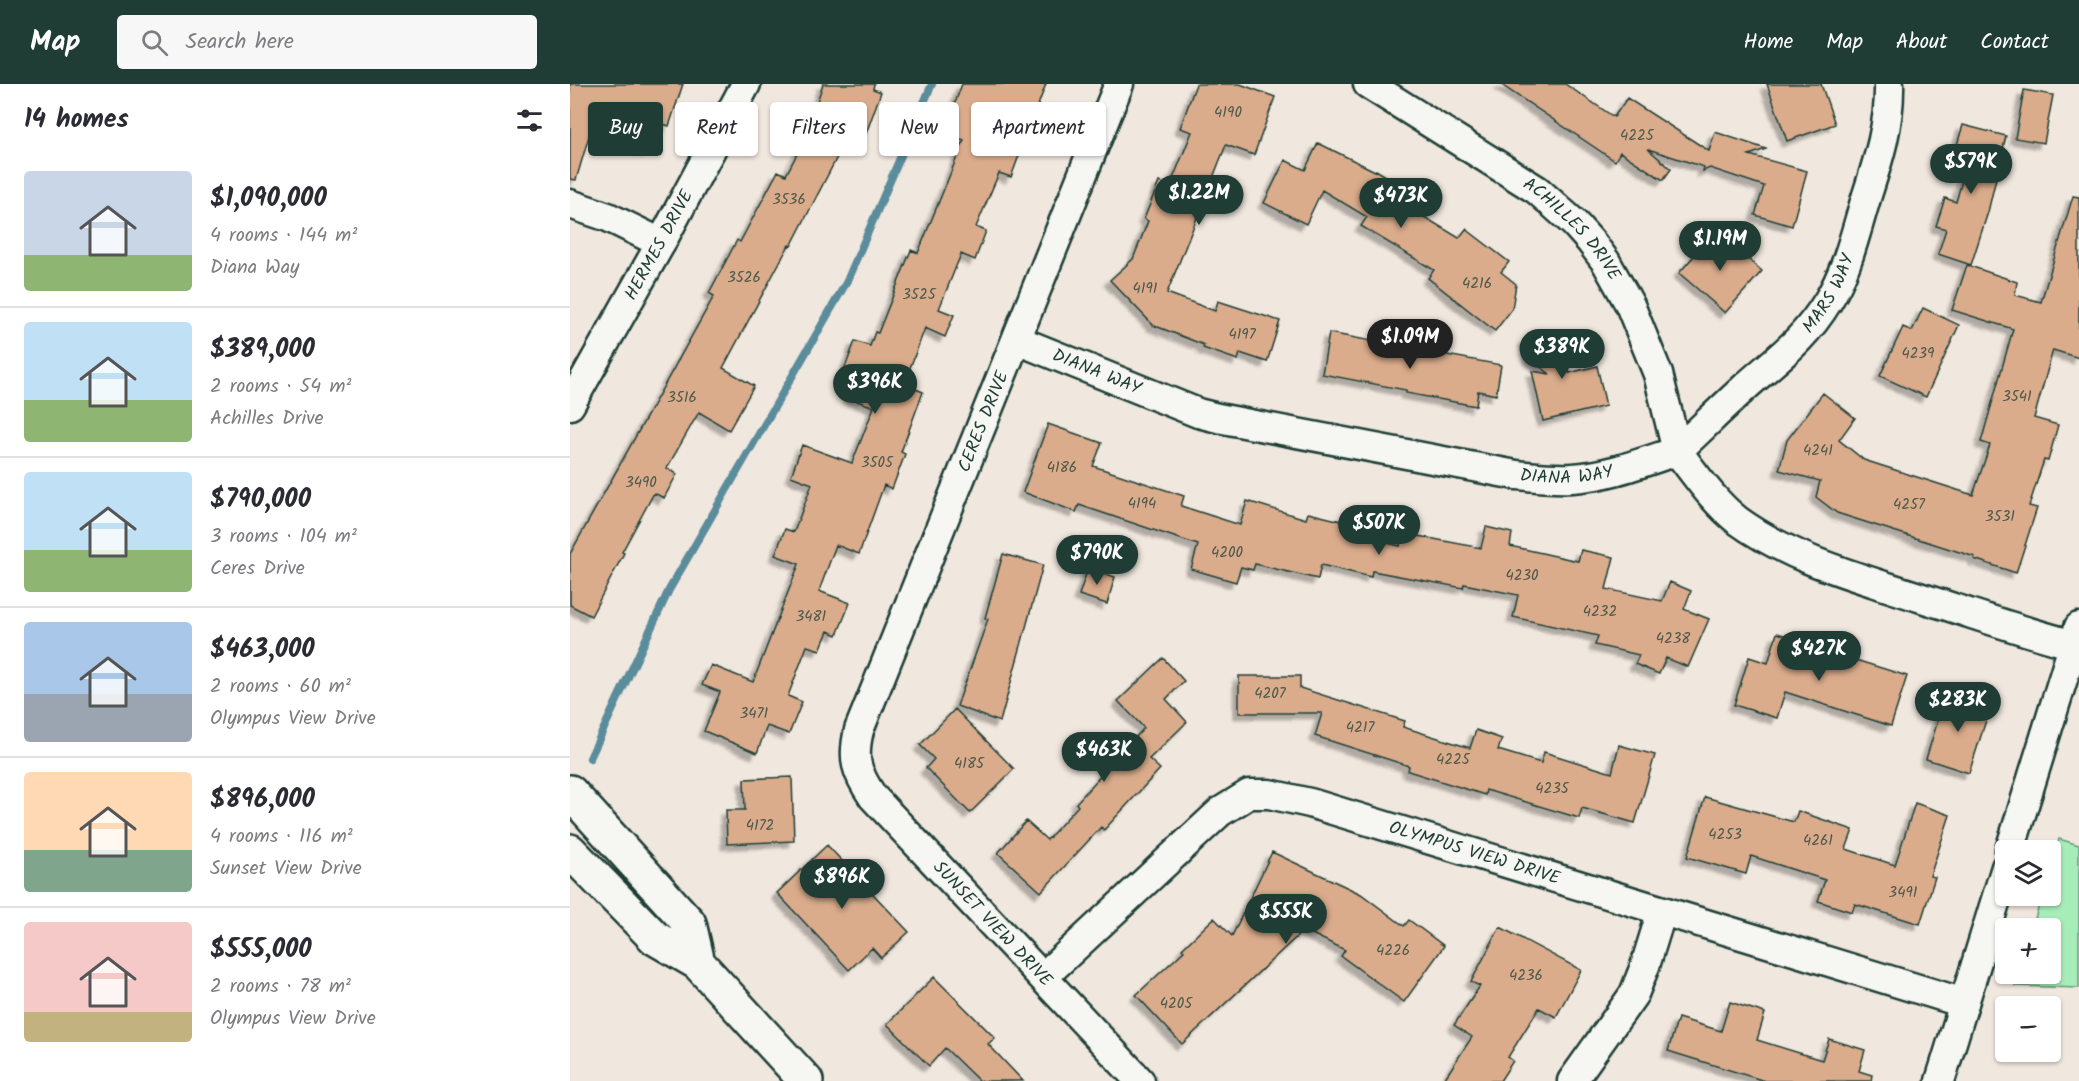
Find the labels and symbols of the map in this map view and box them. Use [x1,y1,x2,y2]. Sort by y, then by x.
house number: 4190 [1214,101,1242,125]
house number: 4225 [1620,124,1655,148]
pin: $579K [1929,144,2013,195]
street label: ACHILLES DRIVE [1517,170,1628,287]
pin: $1.22M [1150,175,1248,226]
pin: $473K [1359,178,1443,229]
street label: HERMES DRIVE [617,184,702,306]
house number: 3536 [772,188,806,212]
pin: $1.19M [1671,221,1769,272]
street label: MARS WAY [1795,249,1863,340]
house number: 3526 [727,266,761,290]
house number: 4216 [1462,272,1492,296]
house number: 4191 [1132,277,1158,301]
house number: 3525 [902,283,937,307]
pin: $1.09M [1361,319,1459,370]
house number: 4197 [1228,323,1257,347]
pin: $389K [1520,329,1604,380]
street label: DIANA WAY [1048,341,1146,403]
house number: 4239 [1902,342,1935,366]
pin: $396K [833,364,917,415]
street label: CERES DRIVE [951,367,1018,477]
house number: 3541 [2002,385,2032,409]
house number: 3516 [667,386,697,410]
house number: 4241 [1803,439,1833,463]
house number: 3505 [861,451,894,475]
house number: 4186 [1047,456,1077,480]
street label: DIANA WAY [1518,457,1617,493]
house number: 3490 [625,471,657,495]
house number: 4194 [1128,492,1156,516]
house number: 4257 [1893,493,1926,517]
pin: $507K [1337,505,1421,556]
house number: 3531 [1985,505,2015,529]
pin: $790K [1055,535,1139,586]
house number: 4200 [1211,541,1243,565]
house number: 4230 [1505,564,1539,588]
house number: 4232 [1583,600,1617,624]
house number: 3481 [796,605,827,629]
house number: 4238 [1656,627,1691,651]
pin: $427K [1777,631,1861,682]
house number: 4207 [1254,682,1287,706]
pin: $283K [1916,682,2000,733]
house number: 3471 [740,702,769,726]
house number: 4217 [1346,716,1375,740]
pin: $463K [1062,732,1146,783]
house number: 4225 [1436,748,1471,772]
house number: 4185 [954,752,985,776]
house number: 4235 [1535,777,1570,801]
street label: OLYMPUS VIEW DRIVE [1385,813,1564,893]
house number: 4172 [746,814,774,838]
house number: 4253 [1708,823,1742,847]
house number: 4261 [1803,829,1833,853]
street label: SUNSET VIEW DRIVE [926,854,1060,994]
pin: $896K [800,859,884,910]
house number: 3491 [1889,881,1918,905]
pin: $555K [1244,894,1328,945]
house number: 4226 [1376,939,1410,963]
house number: 4236 [1509,964,1543,988]
house number: 4205 [1160,992,1193,1016]

